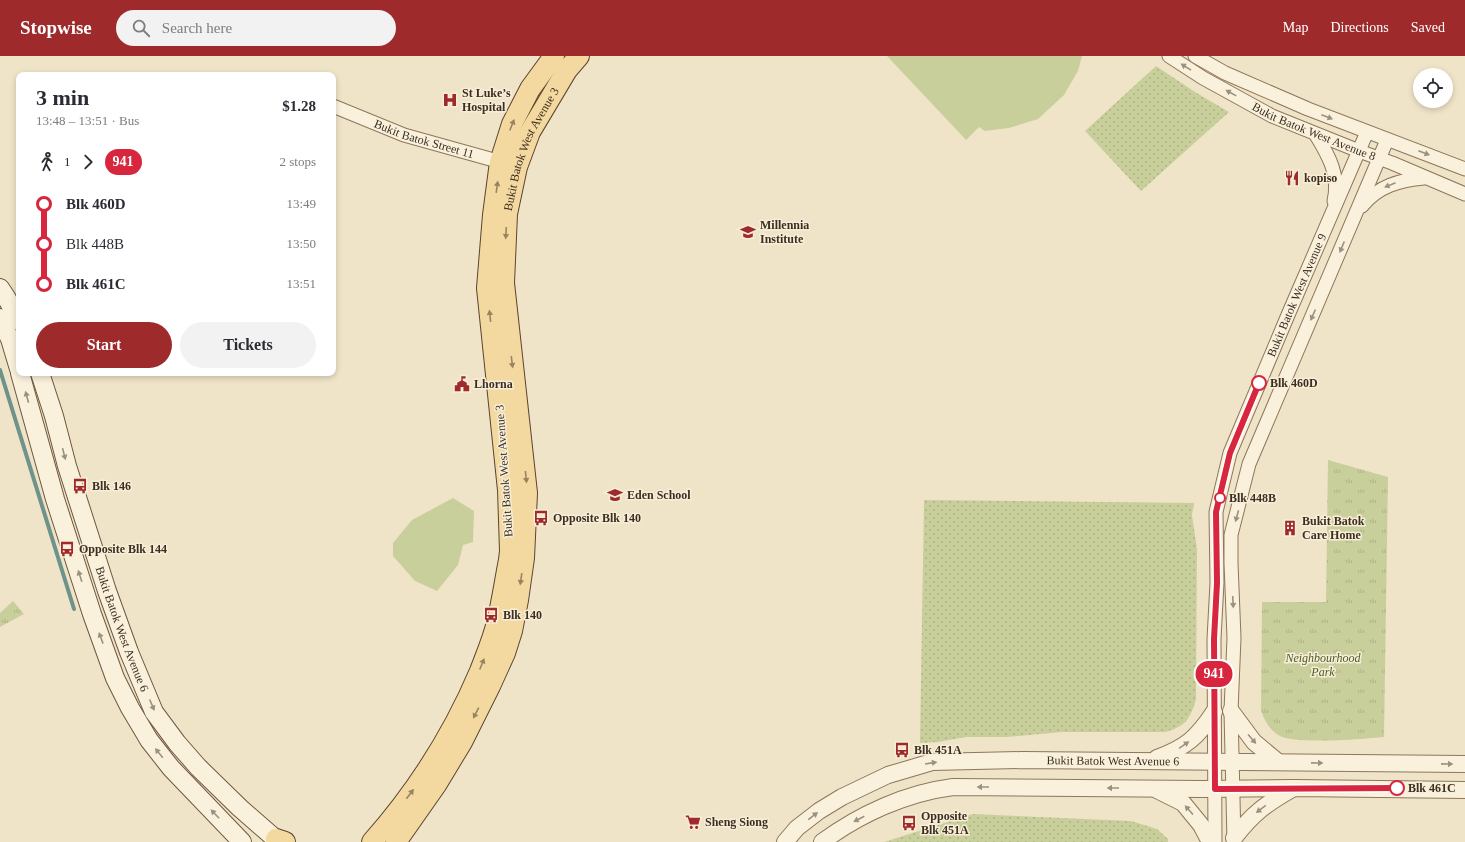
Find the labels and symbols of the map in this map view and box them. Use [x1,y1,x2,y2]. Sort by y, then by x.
one-way arrow [1181,63,1191,71]
street label: Bukit Batok West Avenue 3 [501,85,562,212]
place label: St Luke’s Hospital [462,86,511,114]
one-way arrow [1225,90,1237,97]
hospital icon: St Luke’s Hospital [441,91,459,109]
street label: Bukit Batok West Avenue 8 [1250,99,1378,163]
one-way arrow [1321,114,1333,120]
street label: Bukit Batok Street 11 [372,117,476,161]
one-way arrow [509,120,515,131]
one-way arrow [1419,151,1431,157]
restaurant icon: kopiso [1283,169,1301,187]
place label: kopiso [1304,171,1337,185]
one-way arrow [494,180,500,193]
one-way arrow [1384,182,1395,188]
place label: Millennia Institute [760,218,809,246]
school or university icon: Millennia Institute [739,223,757,241]
one-way arrow [503,227,510,239]
street label: Bukit Batok West Avenue 9 [1264,232,1329,359]
one-way arrow [1339,241,1345,253]
one-way arrow [486,310,493,322]
one-way arrow [1310,310,1316,321]
one-way arrow [509,356,516,368]
public building icon: Lhorna [453,375,471,393]
marker: Blk 460D [1251,375,1267,391]
place label: Blk 460D [1270,376,1318,390]
place label: Lhorna [474,377,513,391]
one-way arrow [24,391,30,403]
street label: Bukit Batok West Avenue 3 [492,404,516,538]
one-way arrow [61,448,67,460]
one-way arrow [522,471,529,483]
bus stop icon: Blk 146 [71,477,89,495]
place label: Blk 146 [92,479,131,493]
school or university icon: Eden School [606,486,624,504]
place label: Eden School [627,488,691,502]
place label: Blk 448B [1229,491,1276,505]
marker: Blk 448B [1214,492,1226,504]
bus stop icon: Opposite Blk 140 [532,509,550,527]
one-way arrow [1233,510,1239,522]
place label: Opposite Blk 140 [553,511,641,525]
place label: Bukit Batok Care Home [1302,514,1365,542]
building icon: Bukit Batok Care Home [1281,519,1299,537]
bus stop icon: Opposite Blk 144 [58,540,76,558]
place label: Opposite Blk 144 [79,542,167,556]
street label: Bukit Batok West Avenue 6 [93,565,152,694]
one-way arrow [77,570,83,582]
one-way arrow [518,573,524,585]
one-way arrow [1230,596,1236,609]
bus stop icon: Blk 140 [482,606,500,624]
place label: Blk 140 [503,608,542,622]
one-way arrow [97,632,103,644]
park label: Neighbourhood Park [1284,651,1362,679]
one-way arrow [480,658,486,670]
line badge: 941 [1191,661,1237,687]
one-way arrow [149,700,155,712]
one-way arrow [473,708,479,719]
one-way arrow [1247,734,1256,745]
bus stop icon: Blk 451A [893,741,911,759]
one-way arrow [1178,742,1190,749]
place label: Blk 451A [914,743,962,757]
one-way arrow [155,748,163,759]
street label: Bukit Batok West Avenue 6 [1047,753,1179,768]
one-way arrow [1311,759,1323,766]
one-way arrow [925,760,937,766]
one-way arrow [1441,761,1454,767]
marker: Blk 461C [1389,780,1405,796]
place label: Blk 461C [1408,781,1456,795]
one-way arrow [976,784,989,790]
one-way arrow [1106,785,1119,791]
one-way arrow [406,789,415,800]
one-way arrow [1184,804,1193,815]
one-way arrow [1255,804,1266,813]
one-way arrow [210,809,220,819]
place label: Opposite Blk 451A [921,809,969,837]
one-way arrow [808,811,819,820]
supermarket icon: Sheng Siong [684,813,702,831]
bus stop icon: Opposite Blk 451A [900,814,918,832]
place label: Sheng Siong [705,815,768,829]
one-way arrow [853,816,865,822]

